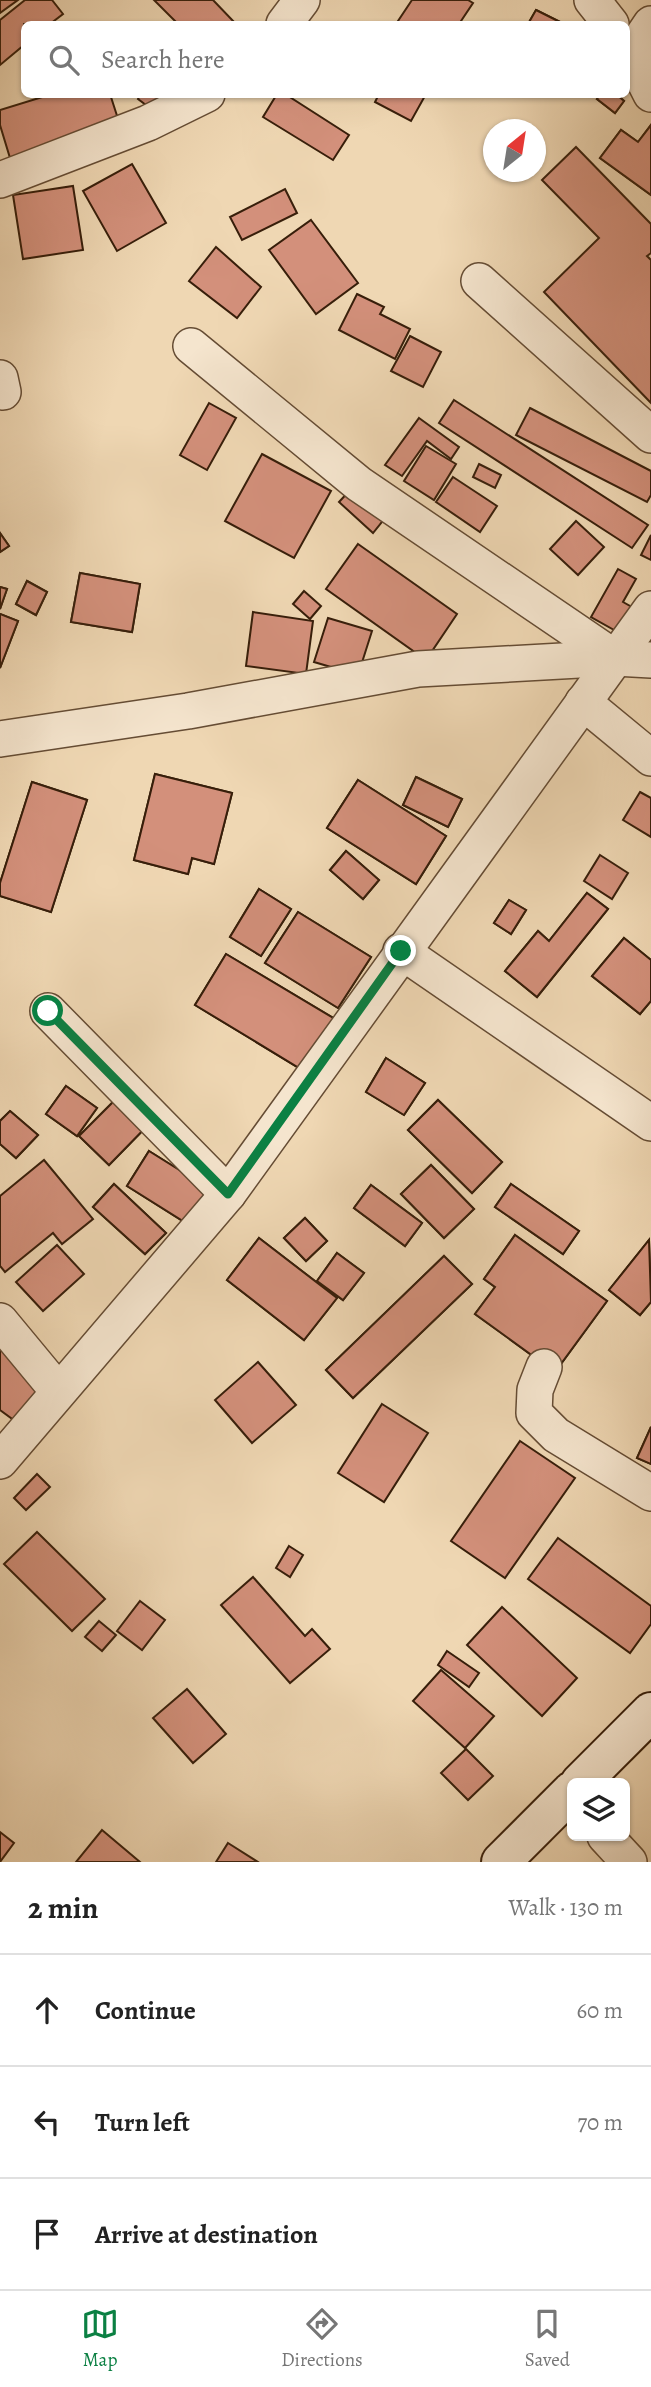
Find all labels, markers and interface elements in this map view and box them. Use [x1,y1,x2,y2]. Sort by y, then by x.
search box [21,21,630,98]
icon: search [45,41,83,79]
text: Search here [101,42,225,77]
north arrow [483,119,546,182]
route end [385,935,416,966]
route start [32,995,63,1026]
map controls [567,1778,630,1841]
button: layers [567,1778,630,1841]
text: 2 min [28,1888,98,1928]
text: Walk · 130 m [509,1892,623,1923]
icon: ahead [28,1991,66,2029]
text: Continue [95,1993,196,2028]
text: 60 m [576,1995,623,2026]
icon: left [28,2103,66,2141]
text: Turn left [95,2105,190,2140]
text: 70 m [577,2107,623,2138]
icon: arrive [28,2215,66,2253]
text: Arrive at destination [95,2217,318,2252]
tab: Map [81,2305,119,2373]
tab: Directions [281,2305,363,2373]
tab: Saved [525,2305,570,2373]

